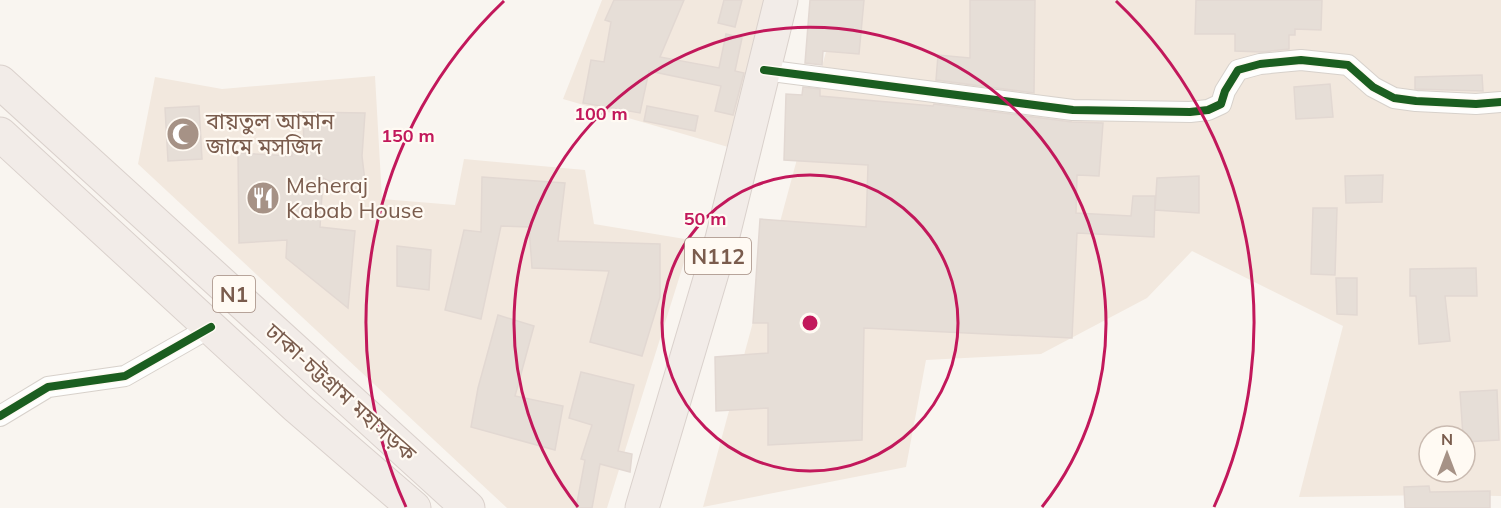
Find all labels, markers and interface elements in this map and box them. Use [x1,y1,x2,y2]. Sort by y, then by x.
text: 100 m [574,102,628,125]
place label: বায়তুল আমান জামে মসজিদ [205,107,335,160]
mosque icon: বায়তুল আমান জামে মসজিদ [165,116,201,152]
text: 150 m [381,124,435,147]
place label: Meheraj Kabab House [286,171,423,224]
restaurant icon: Meheraj Kabab House [245,180,281,216]
text: 50 m [684,207,726,230]
road number: N112 [685,238,751,274]
road number: N1 [213,276,255,312]
centre of rings [800,313,820,333]
street label: ঢাকা-চট্টগ্রাম মহাসড়ক [259,316,422,467]
north arrow [1417,424,1477,484]
text: N [1441,429,1453,449]

